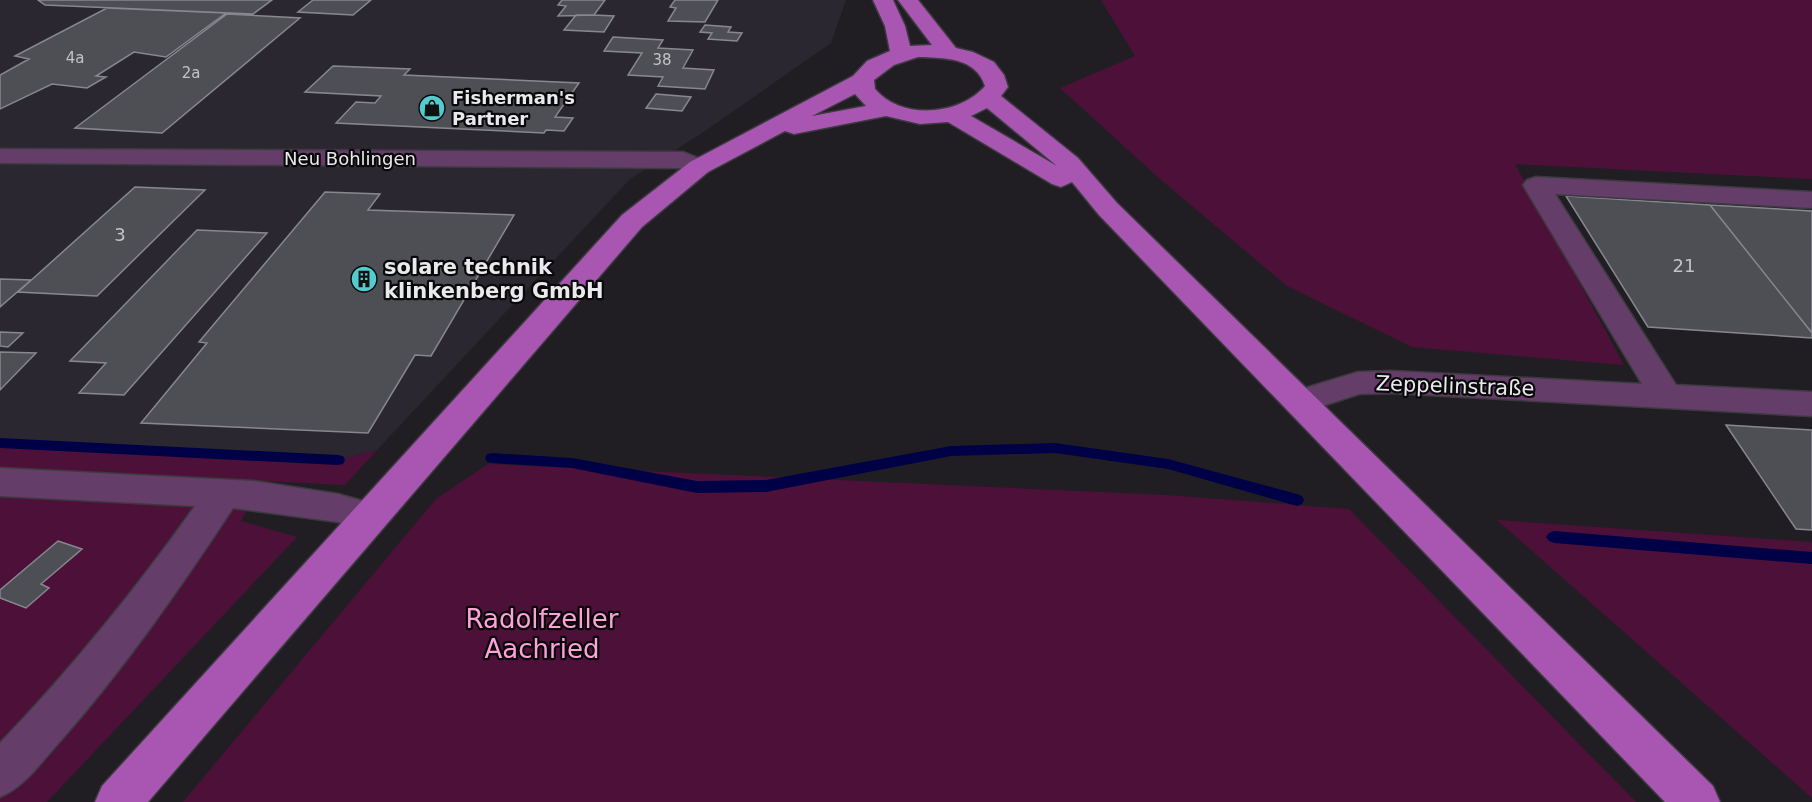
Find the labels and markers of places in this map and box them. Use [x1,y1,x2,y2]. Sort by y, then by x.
place label: Fisherman's Partner [452,87,575,129]
shop icon: Fisherman's Partner [417,93,447,123]
place label: solare technik klinkenberg GmbH [384,255,604,303]
building icon: solare technik klinkenberg GmbH [349,264,379,294]

